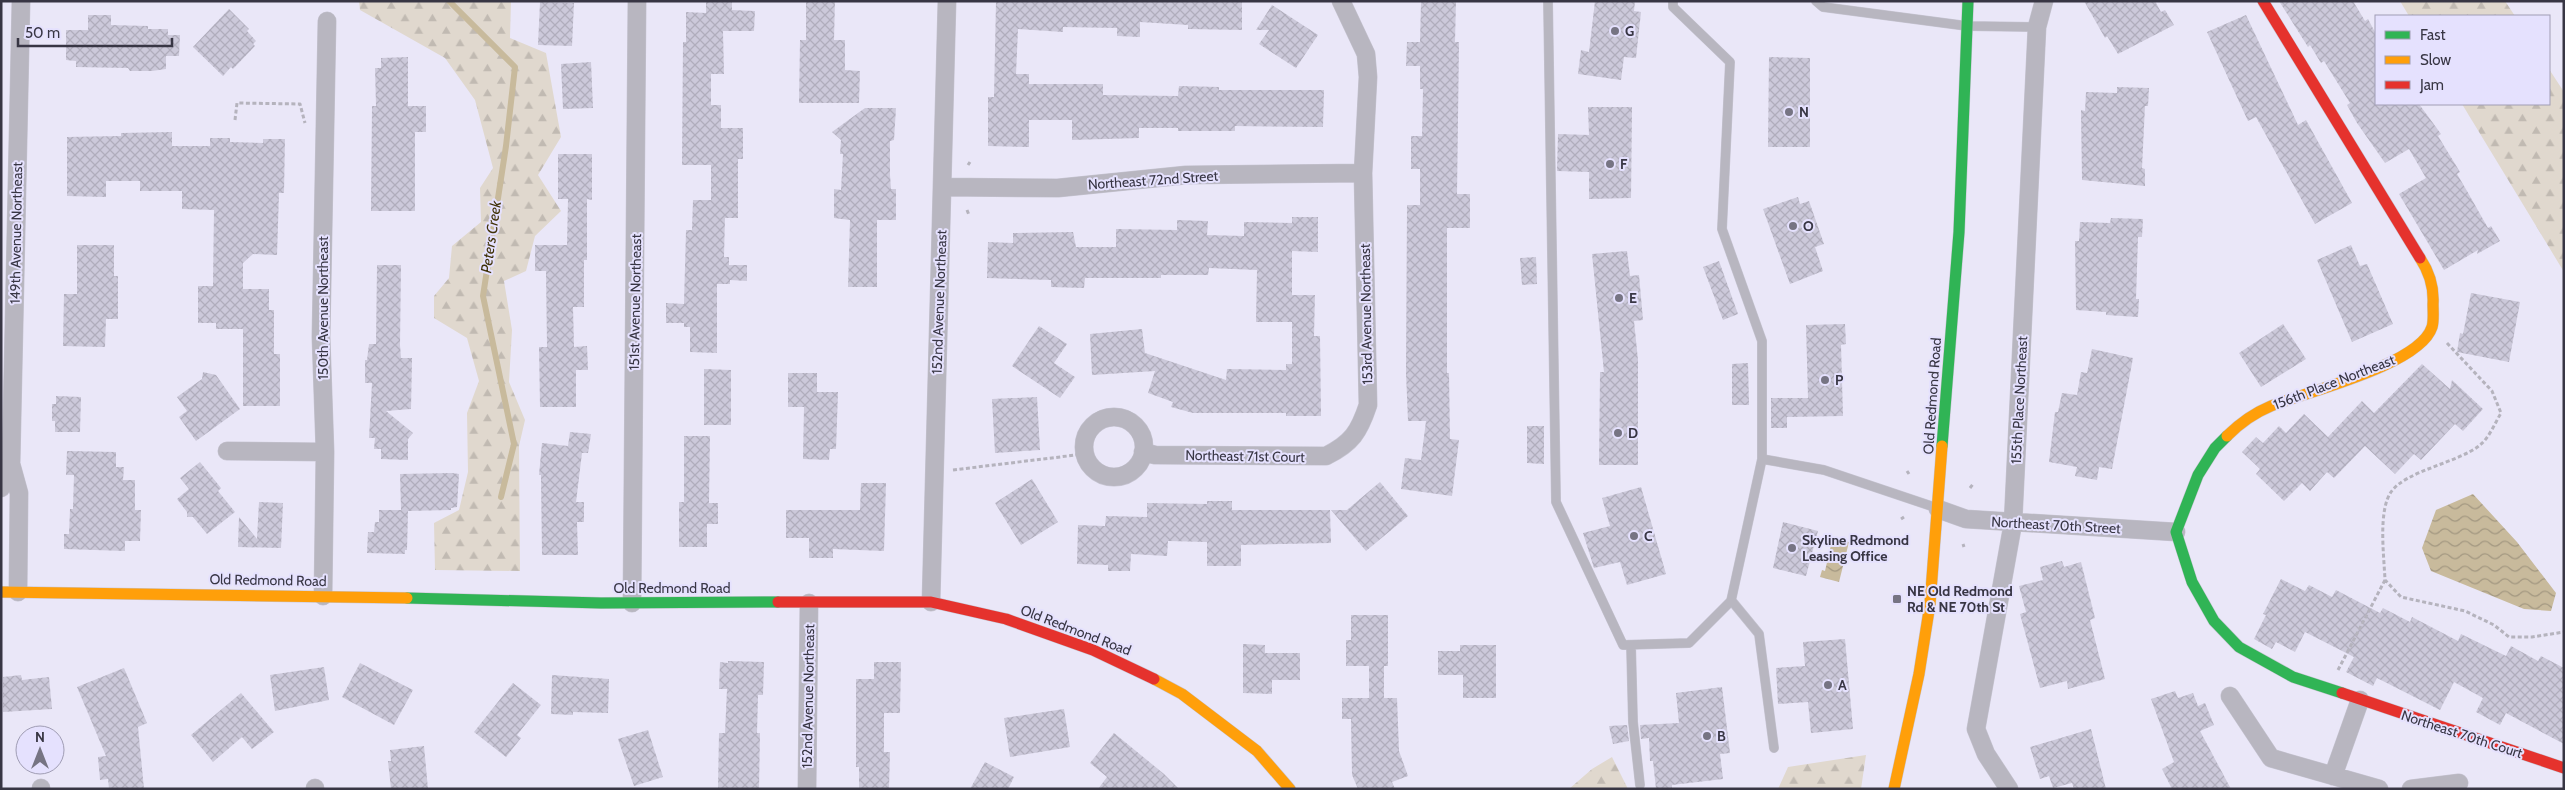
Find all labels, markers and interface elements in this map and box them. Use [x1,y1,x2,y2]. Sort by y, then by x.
scale bar [18,15,171,47]
legend [2375,15,2550,105]
place label: G [1625,22,1634,40]
text: 50 m [25,24,60,42]
marker: G [1609,25,1621,37]
text: Fast [2420,26,2445,44]
text: Slow [2420,51,2451,69]
text: Jam [2419,76,2444,94]
place label: N [1799,103,1809,121]
marker: N [1783,106,1795,118]
place label: F [1620,155,1628,173]
marker: F [1604,158,1616,170]
street label: 149th Avenue Northeast [6,162,26,304]
street label: Northeast 72nd Street [1087,166,1219,194]
water label: Peters Creek [477,199,505,274]
place label: O [1803,217,1814,235]
marker: O [1787,220,1799,232]
street label: 152nd Avenue Northeast [927,229,951,374]
street label: 151st Avenue Northeast [625,233,645,370]
street label: 150th Avenue Northeast [314,236,332,380]
street label: 153rd Avenue Northeast [1356,243,1376,385]
place label: E [1629,289,1637,307]
marker: E [1613,292,1625,304]
street label: 155th Place Northeast [2007,335,2031,464]
street label: Old Redmond Road [1919,337,1945,455]
street label: 156th Place Northeast [2271,350,2398,413]
place label: P [1835,371,1844,389]
marker: P [1819,374,1831,386]
place label: D [1628,424,1638,442]
marker: D [1612,427,1624,439]
street label: Northeast 71st Court [1185,446,1305,466]
street label: Northeast 70th Street [1991,513,2122,537]
place label: C [1644,527,1653,545]
marker: C [1628,530,1640,542]
place label: Skyline Redmond Leasing Office [1802,531,1909,565]
marker: Skyline Redmond Leasing Office [1786,542,1798,554]
street label: Old Redmond Road [209,570,327,590]
street label: Old Redmond Road [613,579,731,597]
place label: NE Old Redmond Rd & NE 70th St [1907,582,2013,616]
marker: NE Old Redmond Rd & NE 70th St [1891,593,1903,605]
street label: Old Redmond Road [1018,601,1134,659]
street label: 152nd Avenue Northeast [798,623,818,768]
place label: A [1838,676,1847,694]
marker: A [1822,679,1834,691]
street label: Northeast 70th Court [2399,706,2525,762]
north arrow [15,725,65,775]
place label: B [1717,727,1726,745]
text: N [35,728,45,746]
marker: B [1701,730,1713,742]

